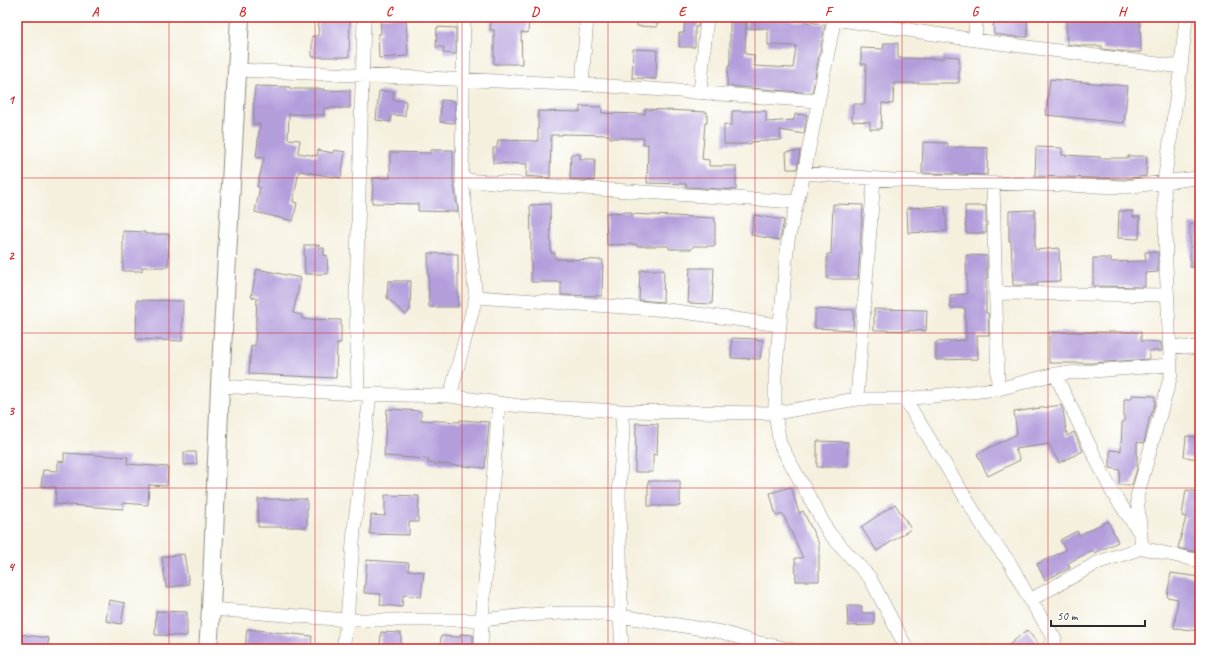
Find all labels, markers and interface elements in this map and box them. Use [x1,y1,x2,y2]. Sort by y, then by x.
text: A [92,4,100,20]
text: B [239,4,247,20]
text: C [386,4,394,20]
text: D [531,4,540,20]
text: E [679,4,688,20]
text: F [825,4,834,20]
text: G [972,4,980,20]
text: H [1118,4,1128,20]
text: 1 [8,92,16,108]
text: 2 [8,248,15,264]
text: 3 [8,403,15,419]
text: 4 [8,559,16,575]
scale bar [1051,602,1145,628]
text: 50 m [1057,608,1079,624]

